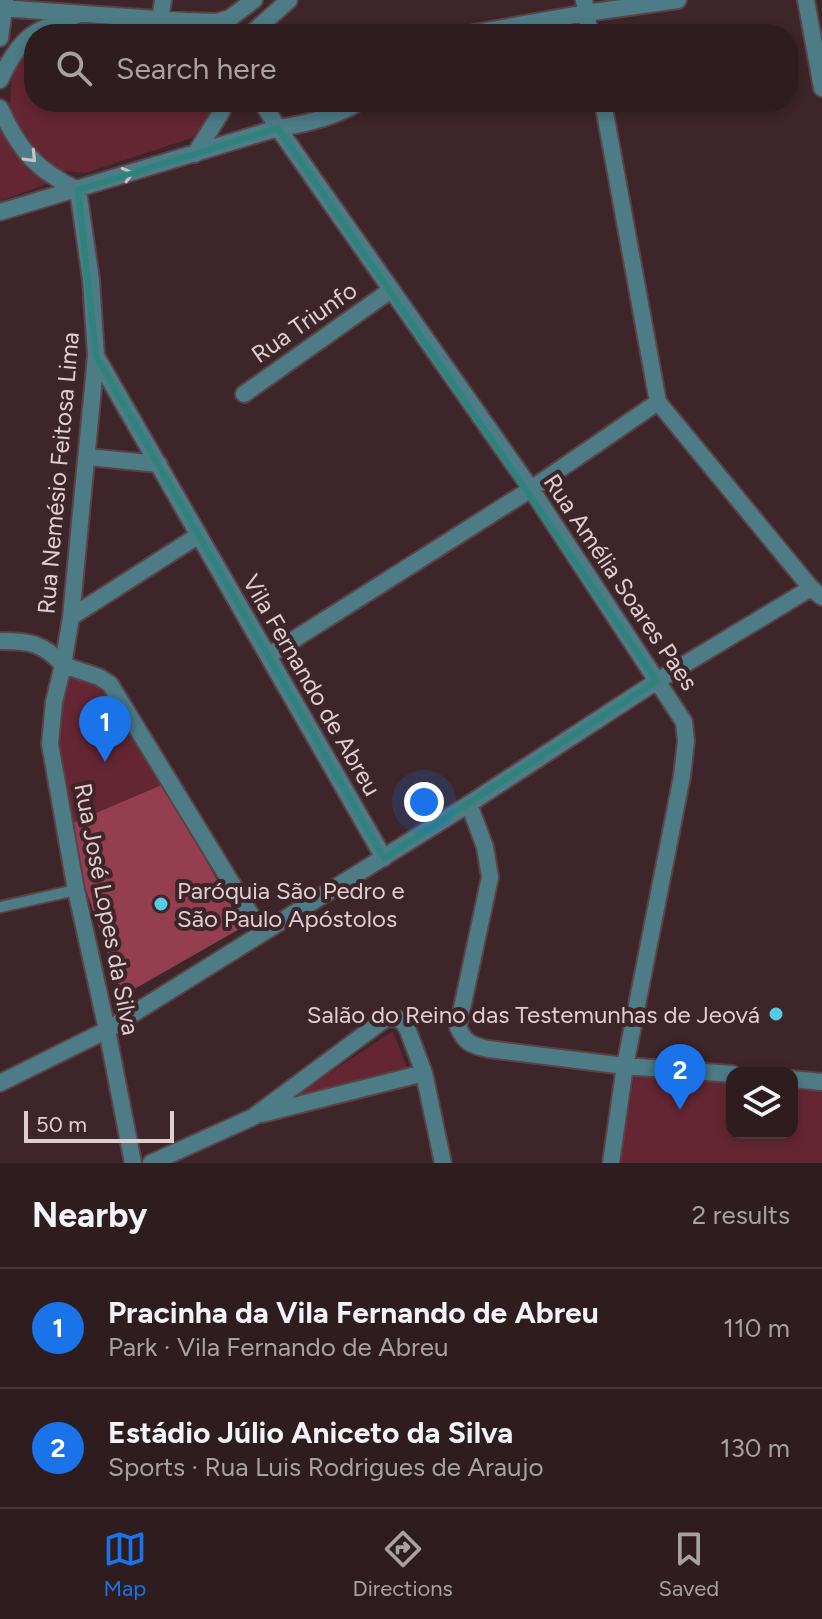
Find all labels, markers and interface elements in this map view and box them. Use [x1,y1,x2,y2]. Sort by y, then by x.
search box [24,24,798,112]
icon: search [52,46,96,90]
text: Search here [116,50,276,87]
one-way arrow [21,148,36,162]
one-way arrow [121,167,135,183]
street label: Rua Triunfo [246,275,362,369]
street label: Rua Nemésio Feitosa Lima [31,331,85,615]
street label: Rua Amélia Soares Paes [538,468,704,696]
street label: Vila Fernando de Abreu [237,569,387,801]
pin: 1 [79,696,131,762]
street label: Rua José Lopes da Silva [68,781,146,1037]
your location [404,782,444,822]
place label: Paróquia São Pedro e São Paulo Apóstolos [177,876,405,933]
marker: Paróquia São Pedro e São Paulo Apóstolos [152,895,170,913]
place label: Salão do Reino das Testemunhas de Jeová [307,1000,760,1029]
marker: Salão do Reino das Testemunhas de Jeová [767,1005,785,1023]
pin: 2 [654,1044,706,1110]
map controls [726,1067,798,1139]
button: layers [726,1067,798,1139]
scale bar [24,1107,174,1143]
text: 50 m [36,1111,87,1138]
text: Nearby [32,1195,147,1236]
text: 2 results [692,1199,790,1231]
text: Pracinha da Vila Fernando de Abreu [108,1294,599,1331]
text: 1 [53,1312,63,1344]
text: 110 m [723,1312,790,1344]
text: Park · Vila Fernando de Abreu [108,1331,449,1363]
text: Estádio Júlio Aniceto da Silva [108,1414,513,1451]
text: 2 [50,1432,66,1464]
text: 130 m [720,1432,790,1464]
text: Sports · Rua Luis Rodrigues de Araujo [108,1451,544,1483]
tab: Map [103,1527,147,1602]
tab: Directions [353,1527,453,1602]
tab: Saved [658,1527,719,1602]

